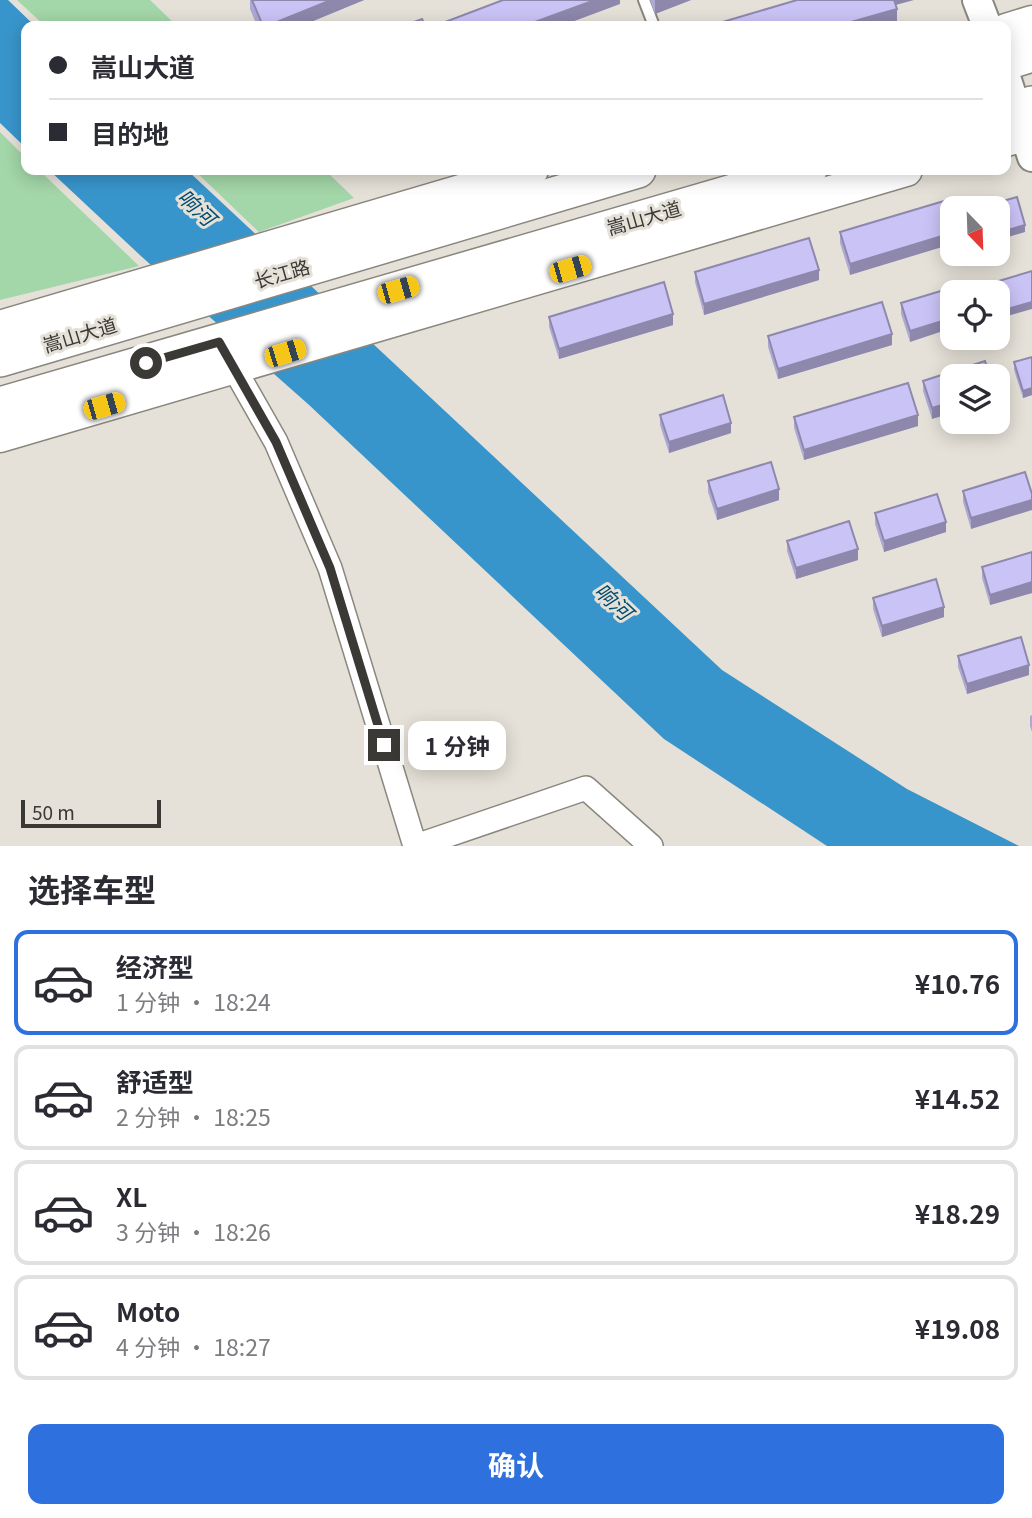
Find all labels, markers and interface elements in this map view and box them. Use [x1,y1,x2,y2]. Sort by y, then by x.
text: 嵩山大道 [91,47,195,84]
text: 目的地 [91,114,169,151]
water label: 响河 [172,181,226,235]
street label: 嵩山大道 [603,193,684,240]
north arrow [940,196,1010,266]
map controls [940,196,1010,434]
street label: 长江路 [250,252,313,293]
car [547,253,594,285]
car [375,274,422,306]
button: locate [940,280,1010,350]
street label: 嵩山大道 [39,310,120,358]
car [262,337,309,369]
route start [130,347,162,379]
button: layers [940,364,1010,434]
car [81,390,128,422]
water label: 响河 [589,575,643,629]
callout: 1 分钟 [408,720,506,770]
text: 1 分钟 [425,728,489,762]
route end [368,729,400,761]
scale bar [21,797,161,829]
text: 50 m [32,798,75,825]
text: 选择车型 [28,865,156,911]
text: 经济型 [116,947,194,984]
icon: car [32,951,95,1014]
text: ¥10.76 [915,964,1000,1001]
text: 1 分钟 · 18:24 [116,984,271,1018]
text: 舒适型 [116,1062,194,1099]
icon: car [32,1066,95,1129]
text: ¥14.52 [915,1079,1000,1116]
text: 2 分钟 · 18:25 [116,1099,271,1133]
text: XL [116,1177,147,1214]
icon: car [32,1181,95,1244]
text: ¥18.29 [915,1194,1000,1231]
text: 3 分钟 · 18:26 [116,1214,271,1248]
text: Moto [116,1292,180,1329]
icon: car [32,1296,95,1359]
text: ¥19.08 [915,1309,1000,1346]
text: 4 分钟 · 18:27 [116,1329,271,1363]
button: 确认 [28,1424,1004,1504]

